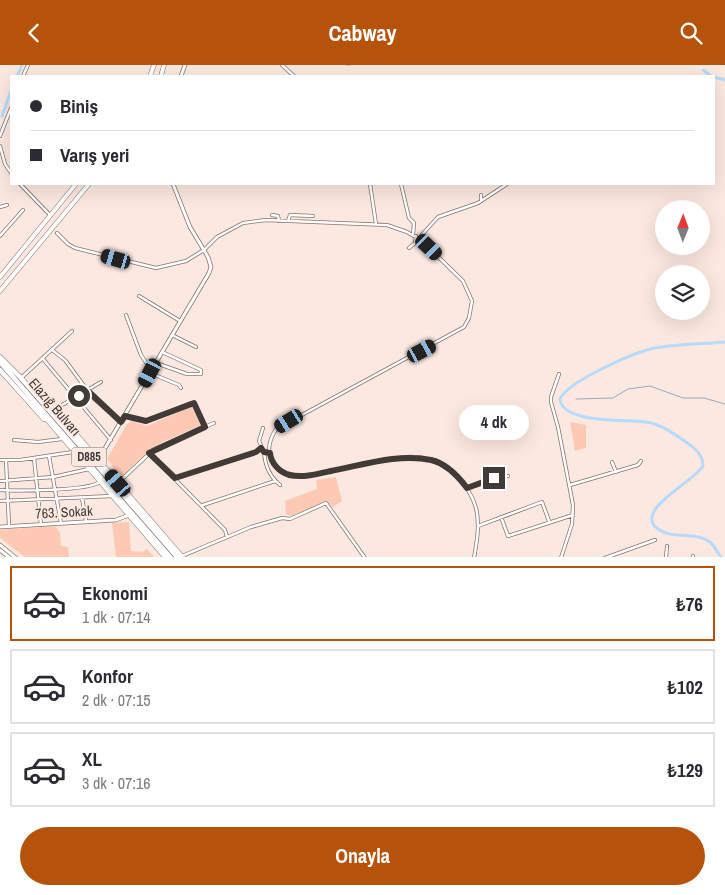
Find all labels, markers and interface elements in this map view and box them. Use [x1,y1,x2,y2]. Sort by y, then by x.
text: Cabway [328,18,397,48]
icon: back [20,19,48,47]
icon: search [677,19,705,47]
text: Biniş [60,93,98,119]
text: Varış yeri [60,142,129,168]
north arrow [655,200,710,255]
map controls [655,200,710,320]
car [412,231,445,263]
car [99,248,132,270]
button: layers [655,265,710,320]
car [405,337,438,365]
car [136,356,163,390]
street label: Elazığ Bulvarı [25,374,85,440]
route start [68,385,90,407]
callout: 4 dk [459,405,529,441]
car [272,407,305,435]
text: 4 dk [481,411,507,433]
road number: D885 [72,447,106,467]
car [102,467,133,499]
route end [483,467,505,489]
street label: 763. Sokak [35,501,93,522]
text: Ekonomi [82,580,148,606]
icon: car [22,581,67,626]
text: ₺76 [676,591,703,617]
text: 1 dk · 07:14 [82,606,151,628]
text: Konfor [82,663,133,689]
icon: car [22,664,67,709]
text: ₺102 [667,674,703,700]
text: 2 dk · 07:15 [82,689,151,711]
text: XL [82,746,102,772]
icon: car [22,747,67,792]
text: ₺129 [667,757,703,783]
text: 3 dk · 07:16 [82,772,151,794]
button: Onayla [20,827,705,885]

